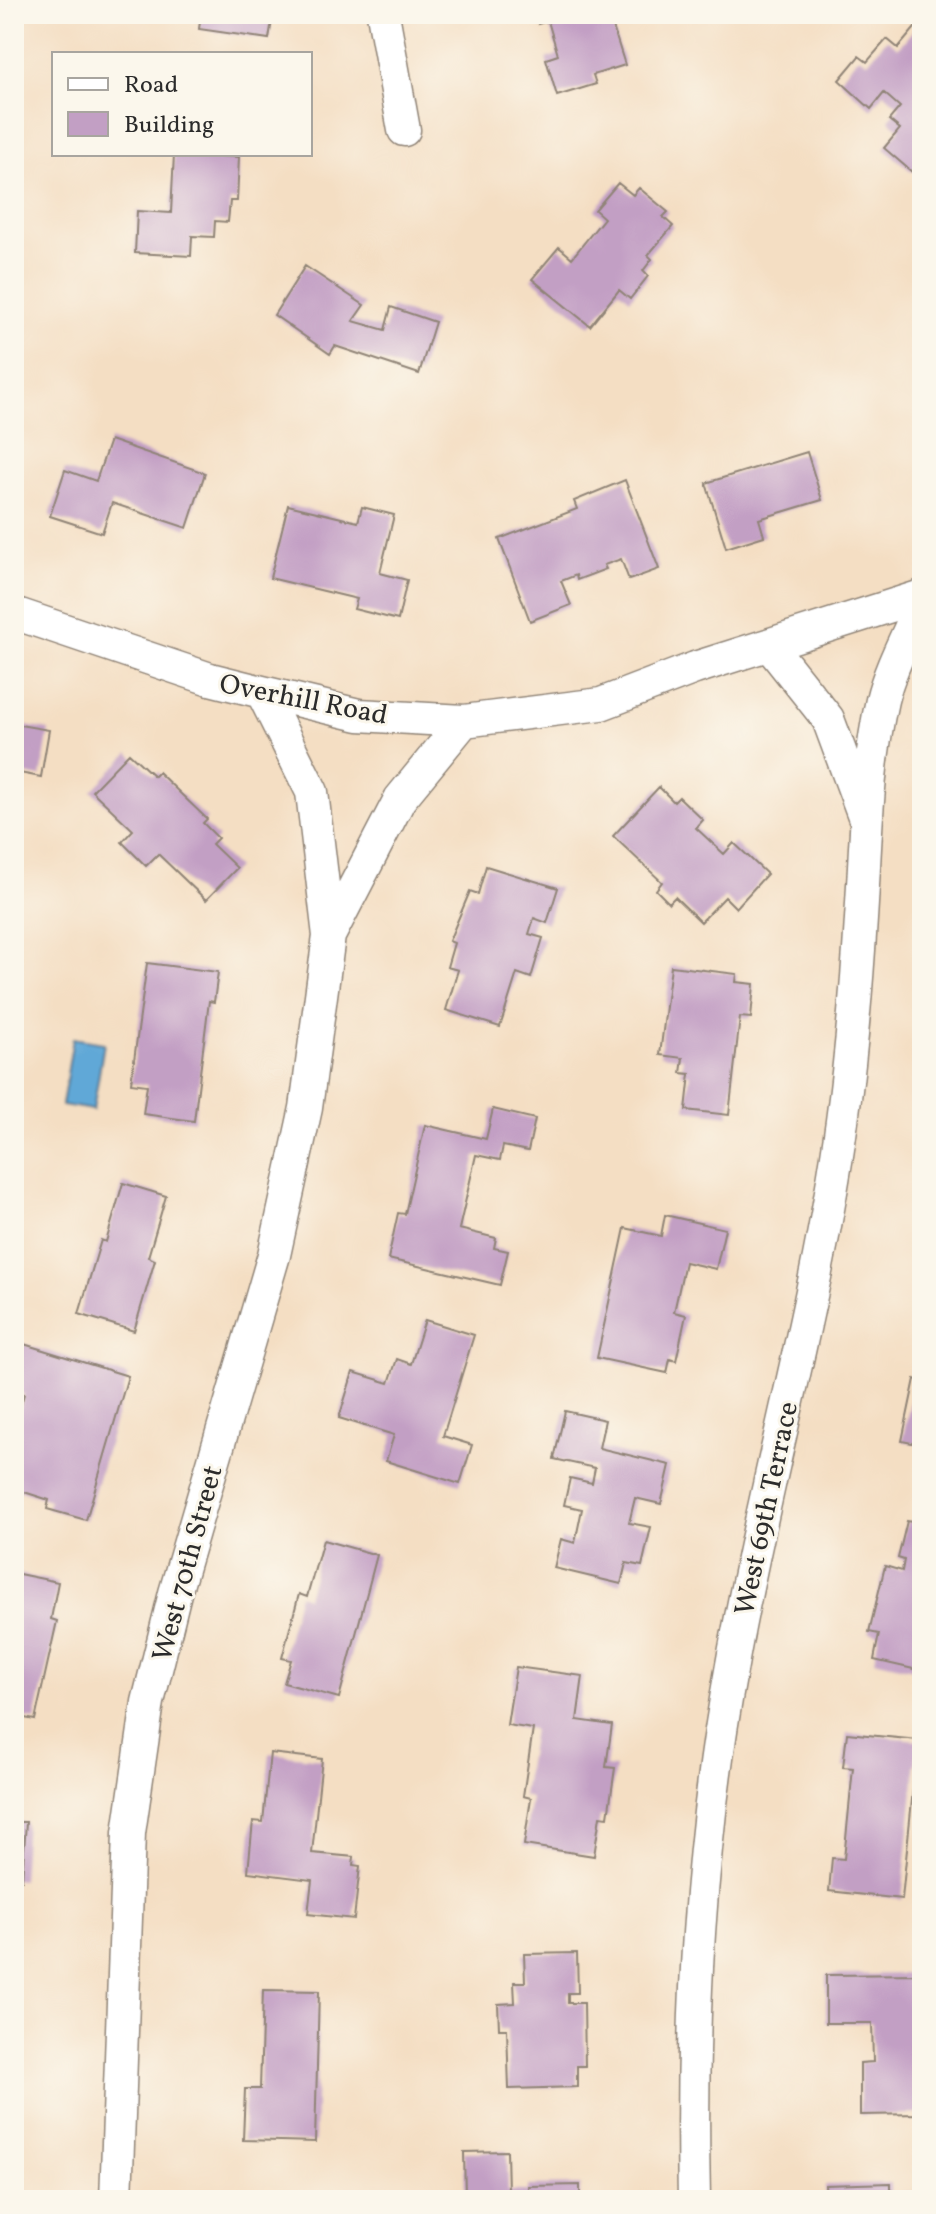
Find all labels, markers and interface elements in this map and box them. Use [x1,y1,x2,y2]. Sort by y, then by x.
legend [52,52,312,156]
text: Road [124,69,178,103]
text: Building [124,109,214,143]
street label: Overhill Road [216,665,391,736]
street label: West 69th Terrace [726,1398,809,1619]
street label: West 70th Street [144,1461,233,1666]

